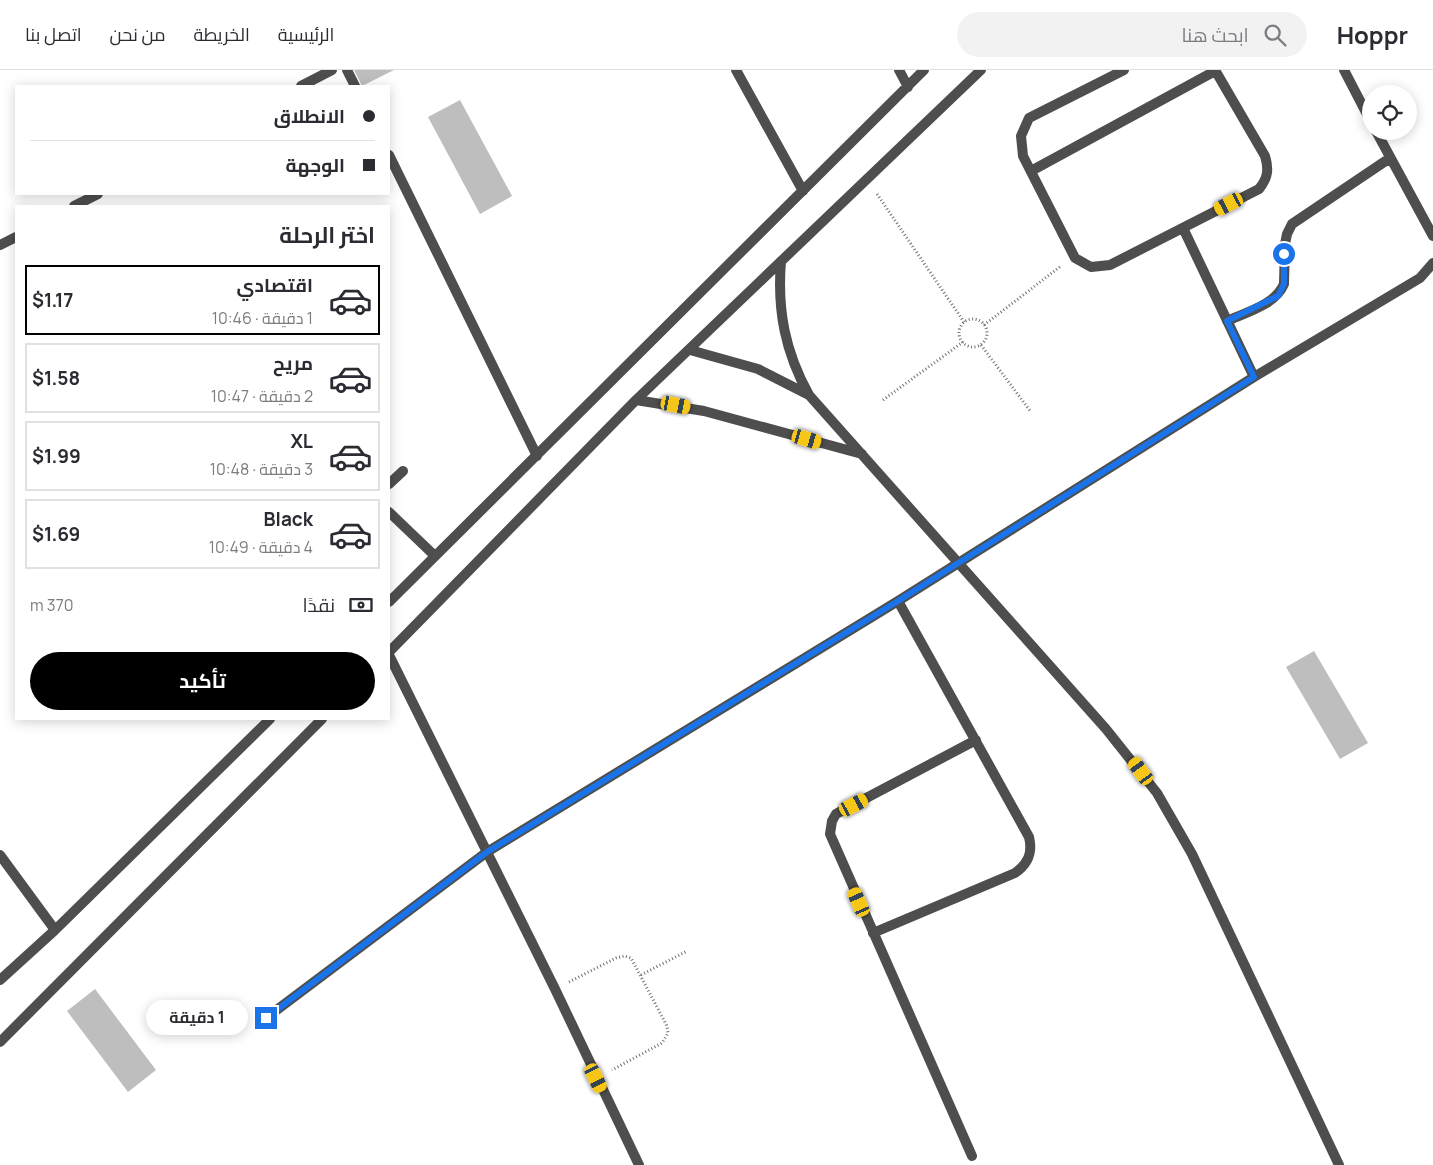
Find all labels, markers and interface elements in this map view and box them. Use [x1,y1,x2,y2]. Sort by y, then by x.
search box [957,12,1307,57]
text: Hoppr [1337,18,1408,51]
icon: search [1261,21,1289,49]
text: اتصل بنا [25,22,82,46]
text: من نحن [110,22,166,46]
text: الخريطة [194,22,250,46]
text: الرئيسية [278,22,334,46]
text: ابحث هنا [1181,22,1249,48]
map controls [1362,85,1417,140]
button: locate [1362,85,1417,140]
text: الانطلاق [274,103,345,129]
text: الوجهة [285,152,345,178]
car [1212,191,1245,217]
text: اختر الرحلة [279,220,375,250]
route start [1273,243,1295,265]
text: اقتصادي [237,272,313,298]
icon: car [328,278,373,323]
text: $1.17 [32,287,73,313]
text: 1 دقيقة · 10:46 [212,307,313,329]
text: مريح [273,350,313,376]
icon: car [328,356,373,401]
text: $1.58 [32,365,80,391]
text: 2 دقيقة · 10:47 [211,385,313,407]
car [659,395,692,415]
text: XL [290,428,313,454]
car [790,428,823,450]
icon: car [328,434,373,479]
text: $1.99 [32,443,81,469]
text: 3 دقيقة · 10:48 [210,458,313,480]
text: Black [264,506,313,532]
icon: car [328,512,373,557]
text: $1.69 [32,521,80,547]
text: 4 دقيقة · 10:49 [209,536,313,558]
icon: cash [347,591,375,619]
text: نقدًا [303,592,335,618]
text: 370 m [30,594,73,616]
button: تأكيد [30,652,375,710]
car [1126,754,1155,788]
car [837,791,870,819]
car [846,885,871,919]
callout: 1 دقيقة [146,1000,248,1036]
text: 1 دقيقة [169,1006,225,1028]
route end [255,1007,277,1029]
car [582,1061,609,1095]

